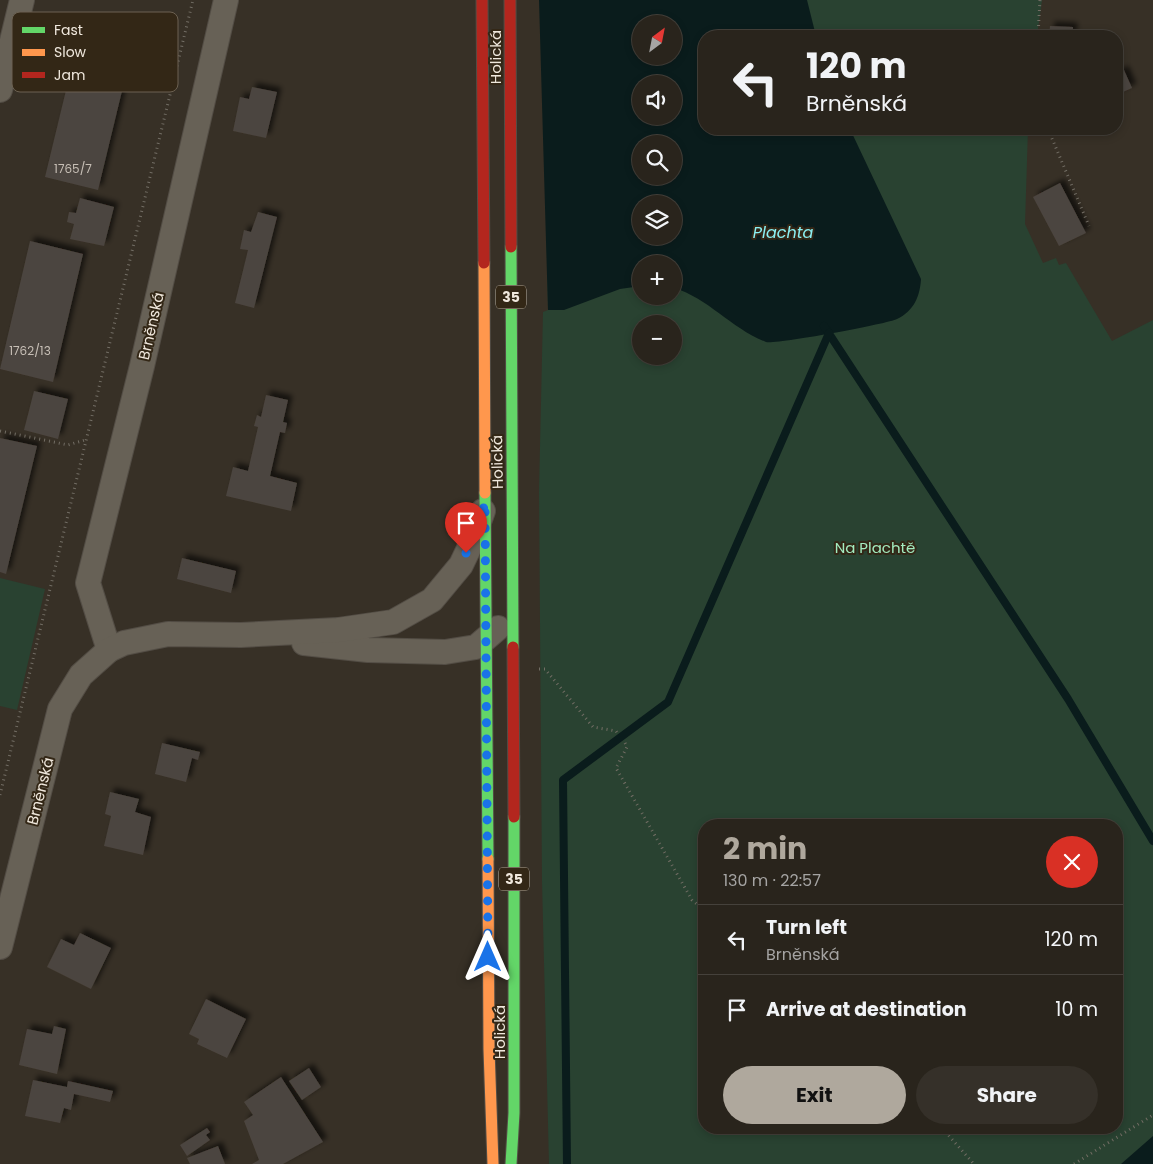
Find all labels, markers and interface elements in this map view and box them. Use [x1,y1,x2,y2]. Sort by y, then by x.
legend [12,12,178,92]
north arrow [632,15,682,65]
map controls [632,15,682,365]
text: Fast [54,20,83,40]
street label: Holická [485,30,506,84]
text: 120 m [806,41,906,90]
text: Slow [54,42,87,62]
icon: left [723,50,788,115]
text: Jam [54,65,85,85]
button: sound [632,75,682,125]
text: Brněnská [806,88,907,119]
button: search [632,135,682,185]
house number: 1765/7 [54,160,92,177]
button: layers [632,195,682,245]
water label: Plachta [753,221,813,244]
button: + [632,255,682,305]
road number: 35 [496,286,526,308]
street label: Brněnská [133,290,169,362]
button: − [632,315,682,365]
house number: 1762/13 [9,342,51,359]
street label: Holická [486,435,508,489]
pin [445,502,487,553]
icon: arrive [452,509,480,537]
park label: Na Plachtě [835,537,915,558]
street label: Brněnská [21,755,59,827]
text: 2 min [723,827,807,870]
button: close [1046,836,1098,888]
road number: 35 [499,868,529,891]
text: 130 m · 22:57 [723,869,821,892]
text: Turn left [766,914,847,941]
icon: left [723,926,751,954]
text: 120 m [1044,926,1098,953]
position arrow [461,930,513,982]
text: Brněnská [766,943,840,966]
icon: arrive [723,996,751,1024]
text: Arrive at destination [766,996,967,1023]
text: 10 m [1055,996,1098,1023]
street label: Holická [489,1005,510,1059]
button: Exit [723,1066,906,1124]
button: Share [916,1066,1098,1124]

